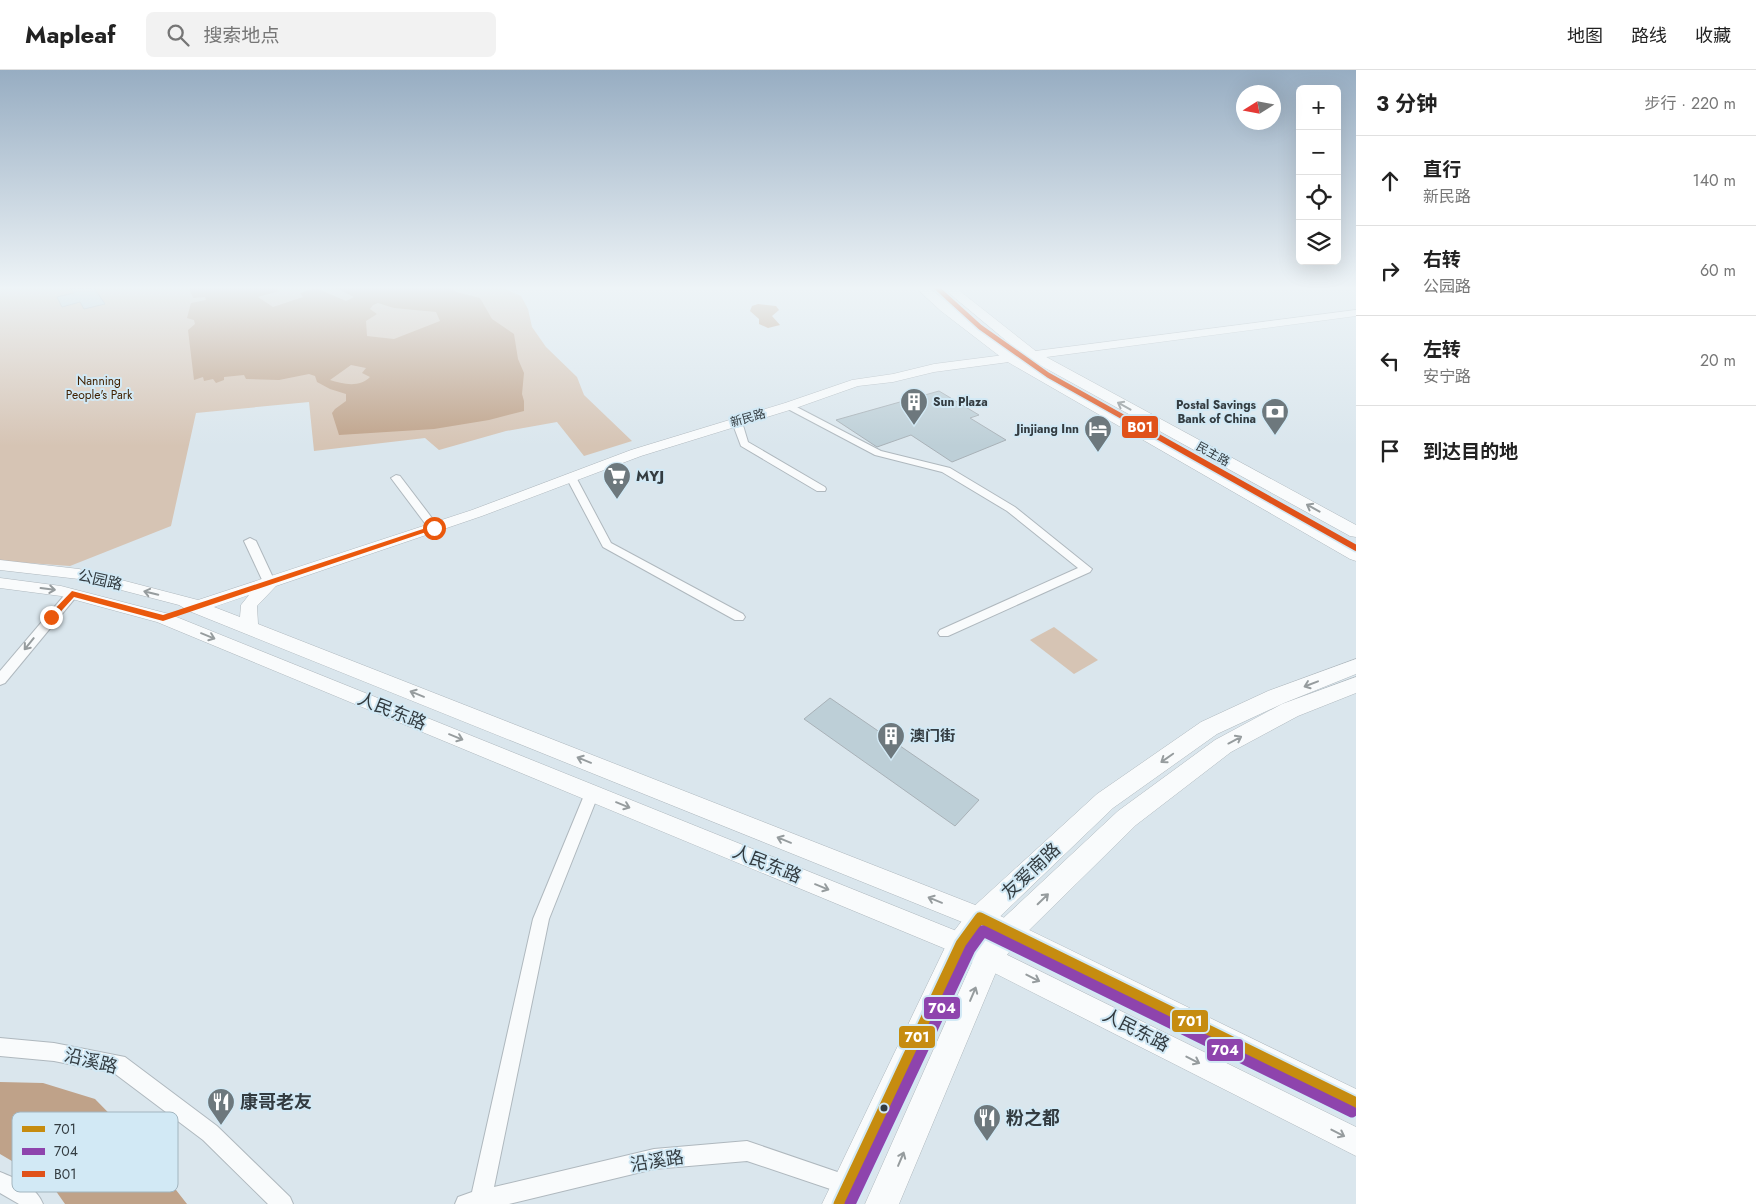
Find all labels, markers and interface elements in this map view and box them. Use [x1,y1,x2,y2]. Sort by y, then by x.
search box [146,12,496,57]
text: Mapleaf [25,17,116,52]
icon: search [164,21,192,49]
text: 搜索地点 [204,22,280,49]
text: 地图 [1567,23,1603,49]
text: 路线 [1631,23,1667,49]
text: 收藏 [1695,23,1731,49]
north arrow [1236,85,1281,130]
map controls [1296,85,1341,265]
button: + [1296,85,1341,130]
text: 3 分钟 [1376,89,1437,119]
text: 步行 · 220 m [1645,92,1736,115]
button: − [1296,130,1341,175]
text: 直行 [1423,156,1461,183]
icon: ahead [1376,167,1404,195]
text: 140 m [1693,169,1736,192]
button: locate [1296,175,1341,220]
text: 新民路 [1423,185,1471,208]
button: layers [1296,220,1341,265]
text: 右转 [1423,246,1461,273]
icon: right [1376,257,1404,285]
text: 60 m [1700,259,1736,282]
text: 公园路 [1423,275,1471,298]
text: 左转 [1423,336,1461,363]
icon: left [1376,347,1404,375]
text: 20 m [1700,349,1736,372]
text: 安宁路 [1423,365,1471,388]
park label: Nanning People's Park [66,372,133,404]
building icon: Sun Plaza [899,387,929,426]
place label: Sun Plaza [933,393,988,411]
place label: Postal Savings Bank of China [1176,396,1257,428]
bank icon: Postal Savings Bank of China [1260,397,1290,436]
one-way arrow [1118,400,1132,410]
street label: 新民路 [728,404,768,432]
hotel icon: Jinjiang Inn [1083,414,1113,453]
line badge: B01 [1121,415,1159,439]
text: B01 [1127,417,1153,437]
place label: Jinjiang Inn [1014,420,1079,438]
street label: 民主路 [1193,437,1233,471]
icon: arrive [1376,437,1404,465]
text: 到达目的地 [1423,438,1518,465]
supermarket icon: MYJ [602,461,632,500]
place label: MYJ [636,465,664,487]
one-way arrow [1306,503,1321,512]
route start [423,517,446,540]
street label: 公园路 [76,564,124,596]
one-way arrow [40,584,56,594]
one-way arrow [143,587,159,597]
route end [40,606,63,629]
one-way arrow [201,633,216,642]
one-way arrow [24,637,35,650]
one-way arrow [1303,680,1318,689]
street label: 人民东路 [354,685,430,737]
one-way arrow [410,689,425,698]
building icon: 澳门街 [876,721,906,760]
place label: 澳门街 [910,725,955,747]
one-way arrow [448,733,463,743]
one-way arrow [1227,735,1242,745]
one-way arrow [1160,753,1174,763]
one-way arrow [577,755,592,765]
one-way arrow [615,801,630,811]
one-way arrow [777,835,792,844]
street label: 友爱南路 [996,837,1066,905]
street label: 人民东路 [729,838,805,890]
one-way arrow [814,882,829,892]
one-way arrow [1036,893,1049,905]
one-way arrow [928,895,943,904]
one-way arrow [1025,973,1040,983]
one-way arrow [968,987,978,1002]
line badge: 704 [923,996,961,1020]
text: 704 [928,998,956,1018]
street label: 人民东路 [1098,1002,1174,1058]
line badge: 701 [1171,1009,1209,1033]
text: 701 [1178,1011,1202,1031]
line badge: 701 [898,1025,936,1049]
text: 701 [905,1027,929,1047]
line badge: 704 [1206,1038,1244,1062]
text: 704 [1211,1040,1239,1060]
street label: 沿溪路 [62,1042,120,1080]
one-way arrow [1185,1055,1200,1065]
restaurant icon: 康哥老友 [206,1087,236,1126]
place label: 康哥老友 [240,1089,312,1115]
unlabelled marker [879,1103,889,1113]
restaurant icon: 粉之都 [972,1103,1002,1142]
place label: 粉之都 [1006,1105,1060,1131]
legend [12,1112,178,1192]
text: 701 [54,1119,76,1139]
one-way arrow [1330,1129,1345,1138]
text: 704 [54,1141,78,1161]
street label: 沿溪路 [628,1144,686,1178]
one-way arrow [897,1152,906,1167]
text: B01 [54,1164,77,1184]

